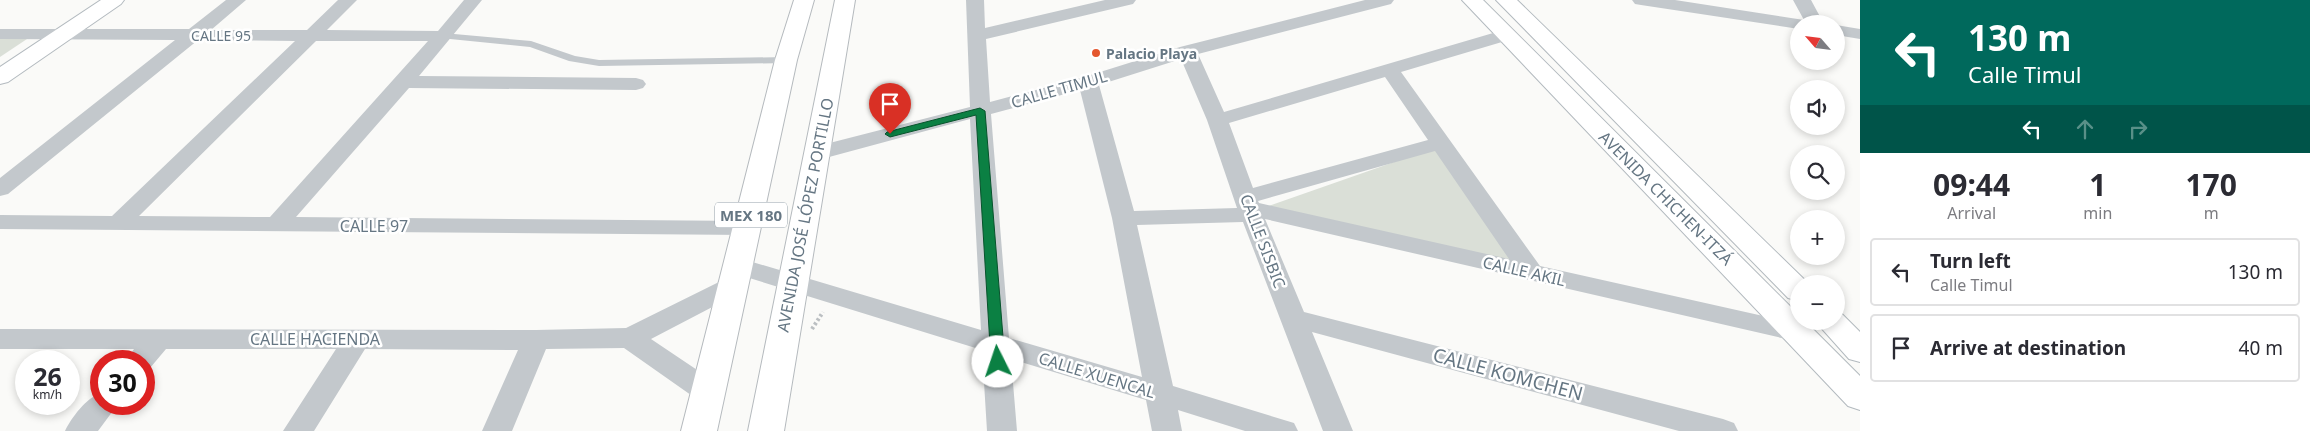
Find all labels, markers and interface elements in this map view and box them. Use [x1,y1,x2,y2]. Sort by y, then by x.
text: 130 m [1968,14,2071,61]
north arrow [1790,15,1845,70]
map controls [1790,15,1845,330]
icon: left [1885,20,1950,85]
street label: CALLE 95 [191,26,251,45]
place label: Palacio Playa [1106,44,1197,63]
marker: Palacio Playa [1090,47,1102,59]
text: Calle Timul [1968,59,2081,89]
street label: CALLE TIMUL [1008,65,1110,113]
button: sound [1790,80,1845,135]
pin [869,83,911,134]
icon: arrive [876,90,904,118]
street label: AVENIDA JOSÉ LÓPEZ PORTILLO [772,96,838,334]
icon: left [2018,115,2046,143]
icon: ahead [2071,115,2099,143]
icon: right [2124,115,2152,143]
street label: AVENIDA CHICHEN-ITZÁ [1594,126,1738,270]
button: search [1790,145,1845,200]
text: 09:44 [1933,164,2010,205]
text: 1 [2089,164,2106,205]
text: 170 [2185,164,2237,205]
street label: CALLE SISBIC [1235,191,1291,291]
road number: MEX 180 [715,202,787,228]
text: Arrival [1947,202,1996,224]
text: min [2083,202,2112,224]
text: m [2204,202,2219,224]
button: + [1790,210,1845,265]
street label: CALLE 97 [340,215,408,237]
text: Turn left [1930,248,2011,274]
street label: CALLE AKIL [1481,251,1567,291]
icon: left [1887,258,1915,286]
text: 130 m [2228,259,2283,285]
text: Calle Timul [1930,274,2013,296]
button: − [1790,275,1845,330]
street label: CALLE HACIENDA [250,328,381,350]
icon: arrive [1887,334,1915,362]
position arrow [971,335,1023,387]
text: Arrive at destination [1930,335,2126,361]
text: 40 m [2239,335,2283,361]
street label: CALLE KOMCHEN [1430,341,1586,407]
street label: CALLE XUENCAL [1036,347,1158,403]
speed limit sign: 30 [90,350,155,415]
text: 26 [33,359,62,393]
text: km/h [33,386,62,403]

